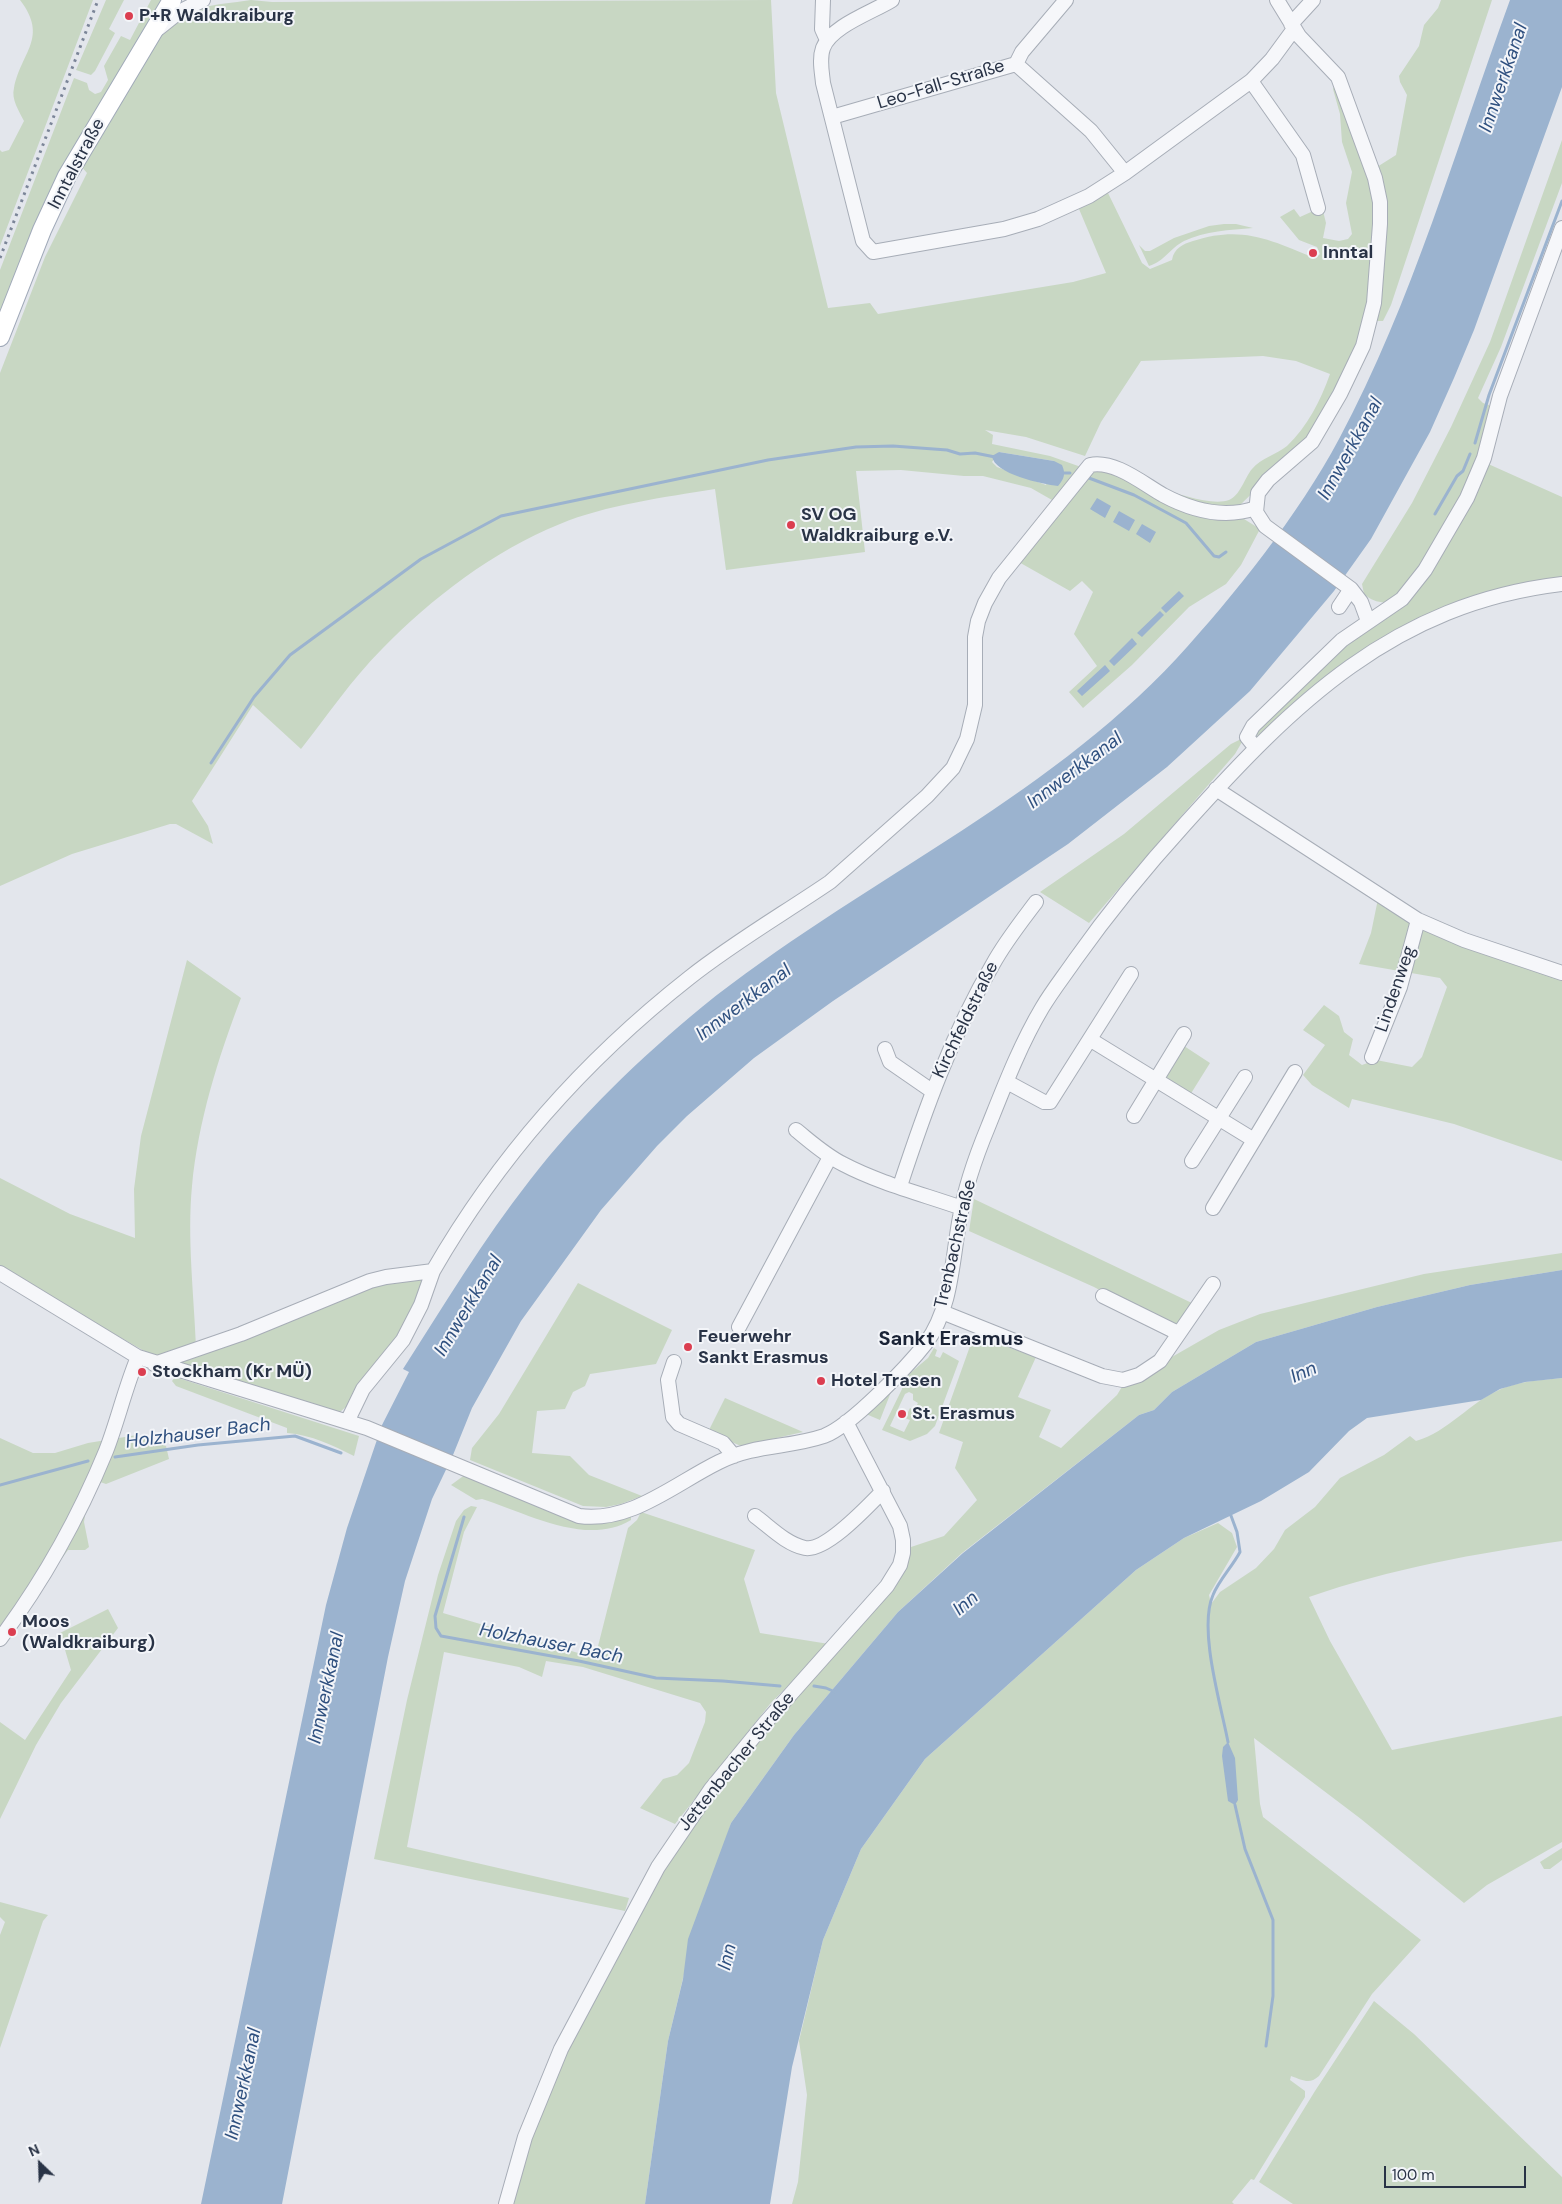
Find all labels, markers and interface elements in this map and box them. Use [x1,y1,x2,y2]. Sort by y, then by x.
place label: P+R Waldkraiburg [139,5,294,27]
marker: P+R Waldkraiburg [123,10,135,22]
water label: Innwerkkanal [1475,21,1533,135]
street label: Leo-Fall-Straße [875,55,1007,115]
street label: Inntalstraße [44,115,110,213]
place label: Inntal [1323,242,1373,264]
marker: Inntal [1307,247,1319,259]
water label: Innwerkkanal [1314,394,1388,504]
place label: SV OG Waldkraiburg e.V. [801,504,953,546]
marker: SV OG Waldkraiburg e.V. [785,519,797,531]
water label: Innwerkkanal [1023,728,1127,814]
street label: Lindenweg [1371,943,1421,1035]
street label: Kirchfeldstraße [928,958,1004,1082]
water label: Innwerkkanal [692,960,796,1046]
street label: Trenbachstraße [931,1177,981,1311]
water label: Innwerkkanal [430,1252,508,1360]
place label: Feuerwehr Sankt Erasmus [698,1326,829,1368]
district label: Sankt Erasmus [878,1328,1024,1352]
marker: Feuerwehr Sankt Erasmus [682,1341,694,1353]
water label: Inn [1287,1357,1321,1389]
place label: Stockham (Kr MÜ) [152,1361,312,1383]
marker: Stockham (Kr MÜ) [136,1366,148,1378]
place label: Hotel Trasen [831,1370,941,1392]
marker: Hotel Trasen [815,1375,827,1387]
place label: St. Erasmus [912,1403,1015,1425]
marker: St. Erasmus [896,1408,908,1420]
water label: Holzhauser Bach [124,1414,272,1454]
water label: Inn [949,1587,983,1621]
place label: Moos (Waldkraiburg) [22,1611,155,1654]
water label: Holzhauser Bach [477,1619,625,1669]
marker: Moos (Waldkraiburg) [6,1626,18,1638]
water label: Innwerkkanal [304,1630,350,1746]
street label: Jettenbacher Straße [674,1688,800,1836]
water label: Inn [714,1941,742,1973]
water label: Innwerkkanal [221,2026,267,2142]
north arrow [15,2139,65,2189]
text: N [26,2140,42,2161]
scale bar [1387,2156,1530,2188]
text: 100 m [1392,2165,1435,2185]

